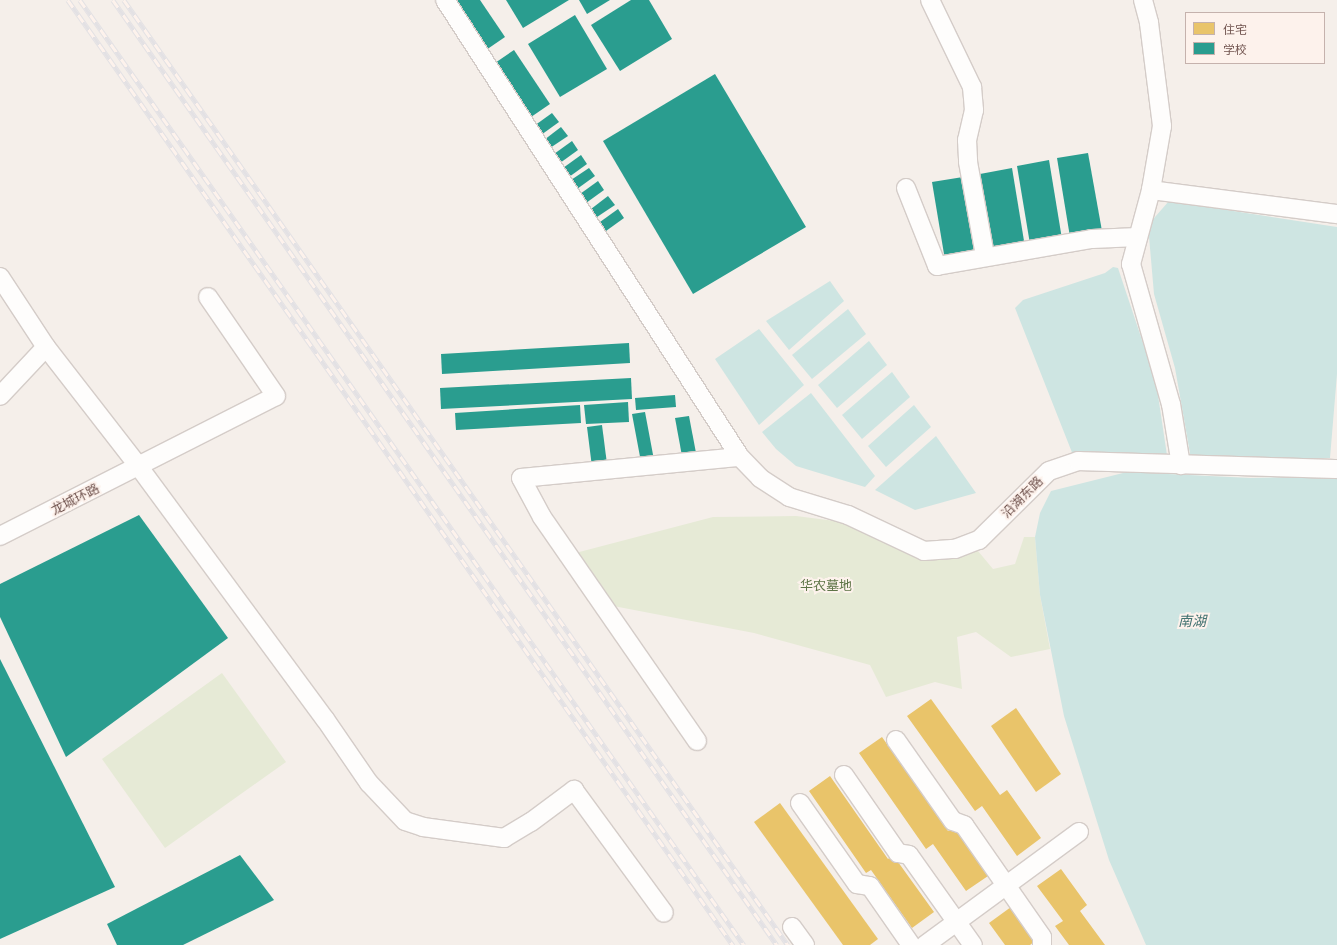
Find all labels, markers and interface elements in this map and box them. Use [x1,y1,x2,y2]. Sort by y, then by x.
legend [1185,12,1325,64]
text: 住宅 [1223,23,1247,36]
text: 学校 [1223,43,1247,56]
street label: 沿湖东路 [998,473,1046,521]
street label: 龙城环路 [48,480,102,518]
park label: 华农墓地 [800,577,852,593]
water label: 南湖 [1178,613,1206,629]

